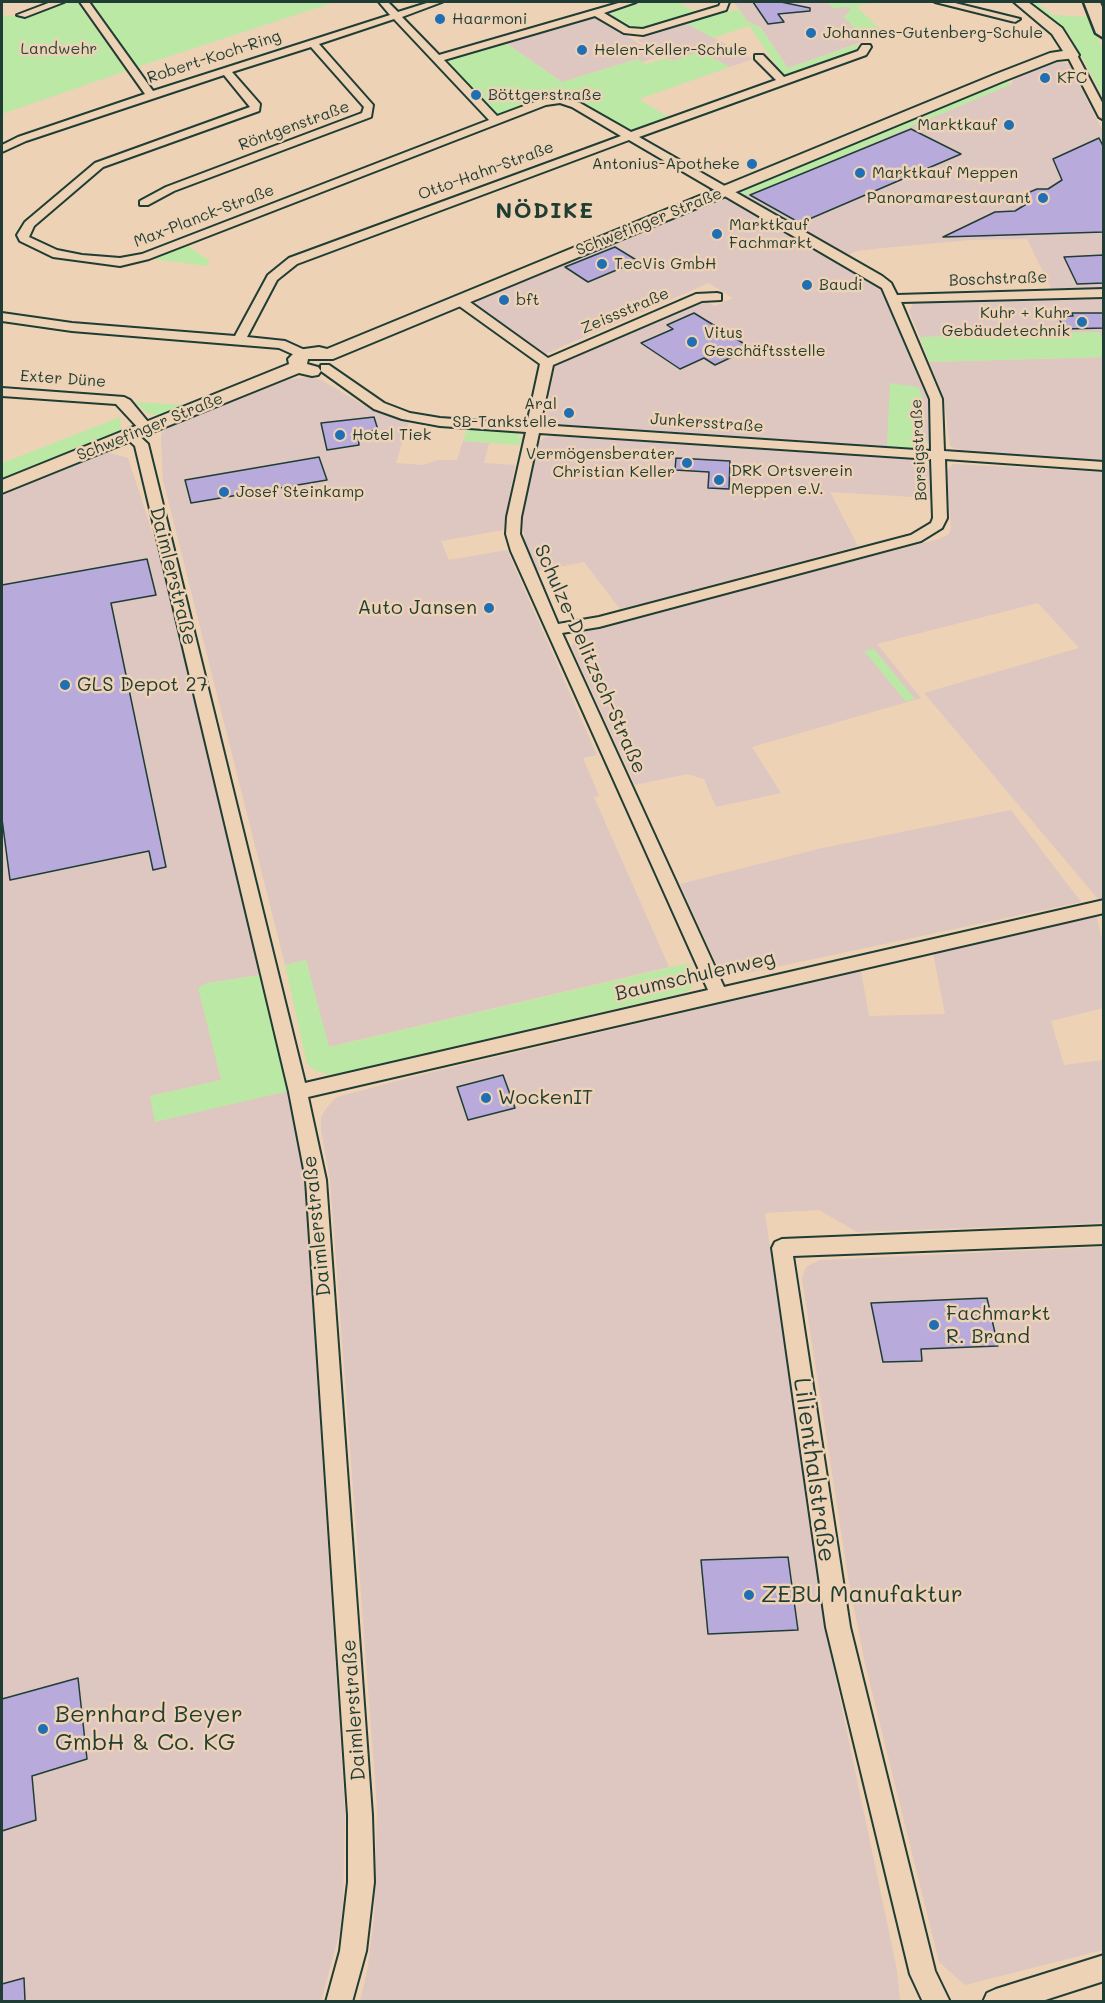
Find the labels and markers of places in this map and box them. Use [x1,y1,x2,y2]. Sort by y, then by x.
place label: Haarmoni [452,9,527,29]
marker: Haarmoni [433,12,447,26]
place label: Johannes-Gutenberg-Schule [823,23,1043,43]
marker: Johannes-Gutenberg-Schule [804,26,818,40]
place label: Helen-Keller-Schule [594,40,747,60]
marker: Helen-Keller-Schule [575,43,589,57]
place label: KFC [1057,68,1087,88]
marker: KFC [1038,71,1052,85]
place label: Böttgerstraße [488,85,602,105]
marker: Böttgerstraße [469,88,483,102]
place label: Marktkauf [917,115,997,135]
marker: Marktkauf [1002,118,1016,132]
place label: Antonius-Apotheke [592,154,740,174]
marker: Antonius-Apotheke [745,157,759,171]
place label: Marktkauf Meppen [872,163,1018,183]
marker: Marktkauf Meppen [853,166,867,180]
place label: Panoramarestaurant [867,188,1031,208]
marker: Panoramarestaurant [1036,191,1050,205]
place label: Marktkauf Fachmarkt [729,215,813,253]
marker: Marktkauf Fachmarkt [710,227,724,241]
place label: TecVis GmbH [614,254,717,274]
marker: TecVis GmbH [595,257,609,271]
place label: Baudi [819,275,863,295]
marker: Baudi [800,278,814,292]
place label: bft [516,290,539,310]
marker: bft [497,293,511,307]
place label: Kuhr + Kuhr Gebäudetechnik [942,303,1070,341]
marker: Kuhr + Kuhr Gebäudetechnik [1075,315,1089,329]
place label: Vitus Geschäftsstelle [704,323,826,361]
marker: Vitus Geschäftsstelle [685,335,699,349]
place label: Aral SB-Tankstelle [452,394,557,432]
marker: Aral SB-Tankstelle [562,406,576,420]
place label: Hotel Tiek [352,425,431,445]
marker: Hotel Tiek [333,428,347,442]
place label: Vermögensberater Christian Keller [526,444,675,482]
marker: Vermögensberater Christian Keller [680,456,694,470]
place label: DRK Ortsverein Meppen e.V. [731,461,853,499]
marker: DRK Ortsverein Meppen e.V. [712,473,726,487]
place label: Josef Steinkamp [236,482,364,502]
marker: Josef Steinkamp [217,485,231,499]
place label: Auto Jansen [357,596,477,620]
marker: Auto Jansen [482,601,496,615]
place label: GLS Depot 27 [77,673,208,697]
marker: GLS Depot 27 [58,678,72,692]
place label: WockenIT [498,1086,593,1110]
marker: WockenIT [479,1091,493,1105]
place label: Fachmarkt R. Brand [946,1302,1051,1349]
marker: Fachmarkt R. Brand [927,1318,941,1332]
place label: ZEBU Manufaktur [761,1581,963,1609]
marker: ZEBU Manufaktur [742,1588,756,1602]
place label: Bernhard Beyer GmbH & Co. KG [55,1701,243,1757]
marker: Bernhard Beyer GmbH & Co. KG [36,1722,50,1736]

